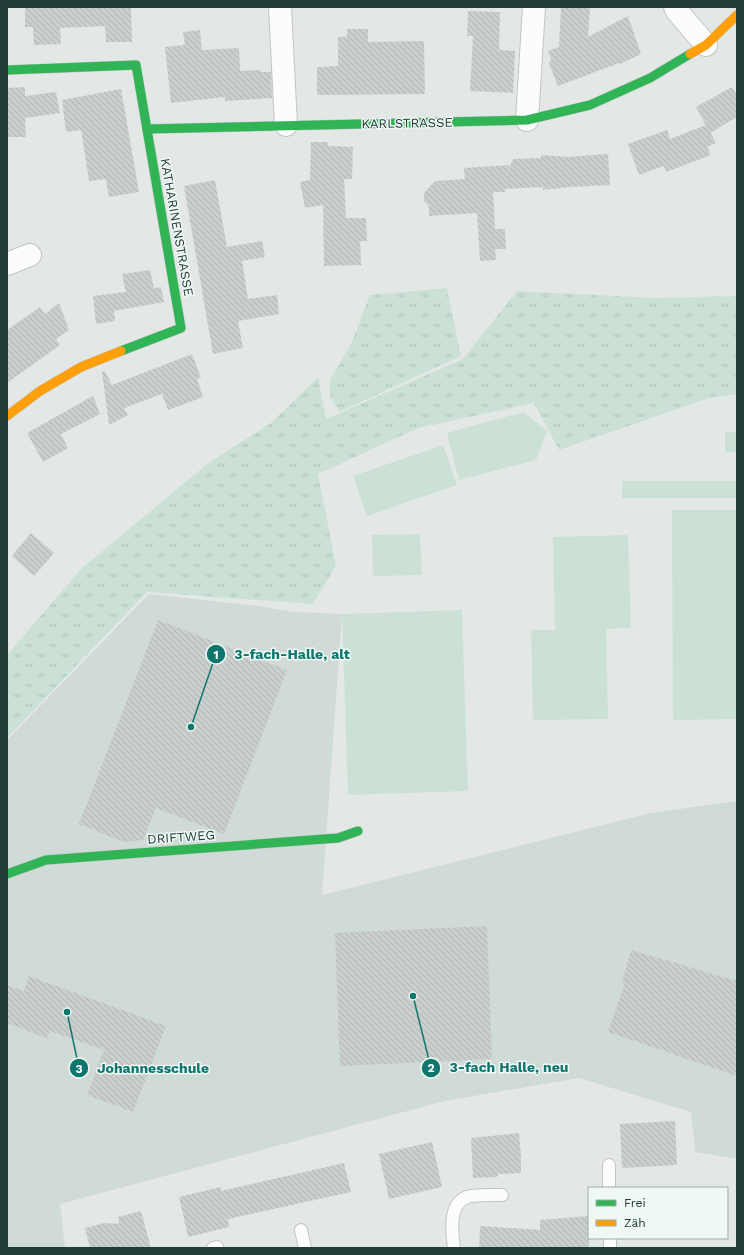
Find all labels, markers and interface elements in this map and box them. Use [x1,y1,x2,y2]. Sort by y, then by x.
street label: KARLSTRASSE [361,115,453,131]
street label: KATHARINENSTRASSE [157,157,197,297]
callout: 3-fach-Halle, alt [206,641,357,667]
text: 3-fach-Halle, alt [234,646,350,662]
text: 1 [213,648,219,662]
street label: DRIFTWEG [147,827,215,847]
callout: Johannesschule [69,1055,217,1081]
callout: 3-fach Halle, neu [421,1055,576,1081]
text: 3-fach Halle, neu [449,1059,569,1075]
text: Johannesschule [97,1060,209,1076]
text: 2 [427,1061,435,1075]
text: 3 [75,1062,83,1076]
legend [588,1187,728,1239]
text: Frei [624,1196,646,1210]
text: Zäh [624,1216,646,1230]

